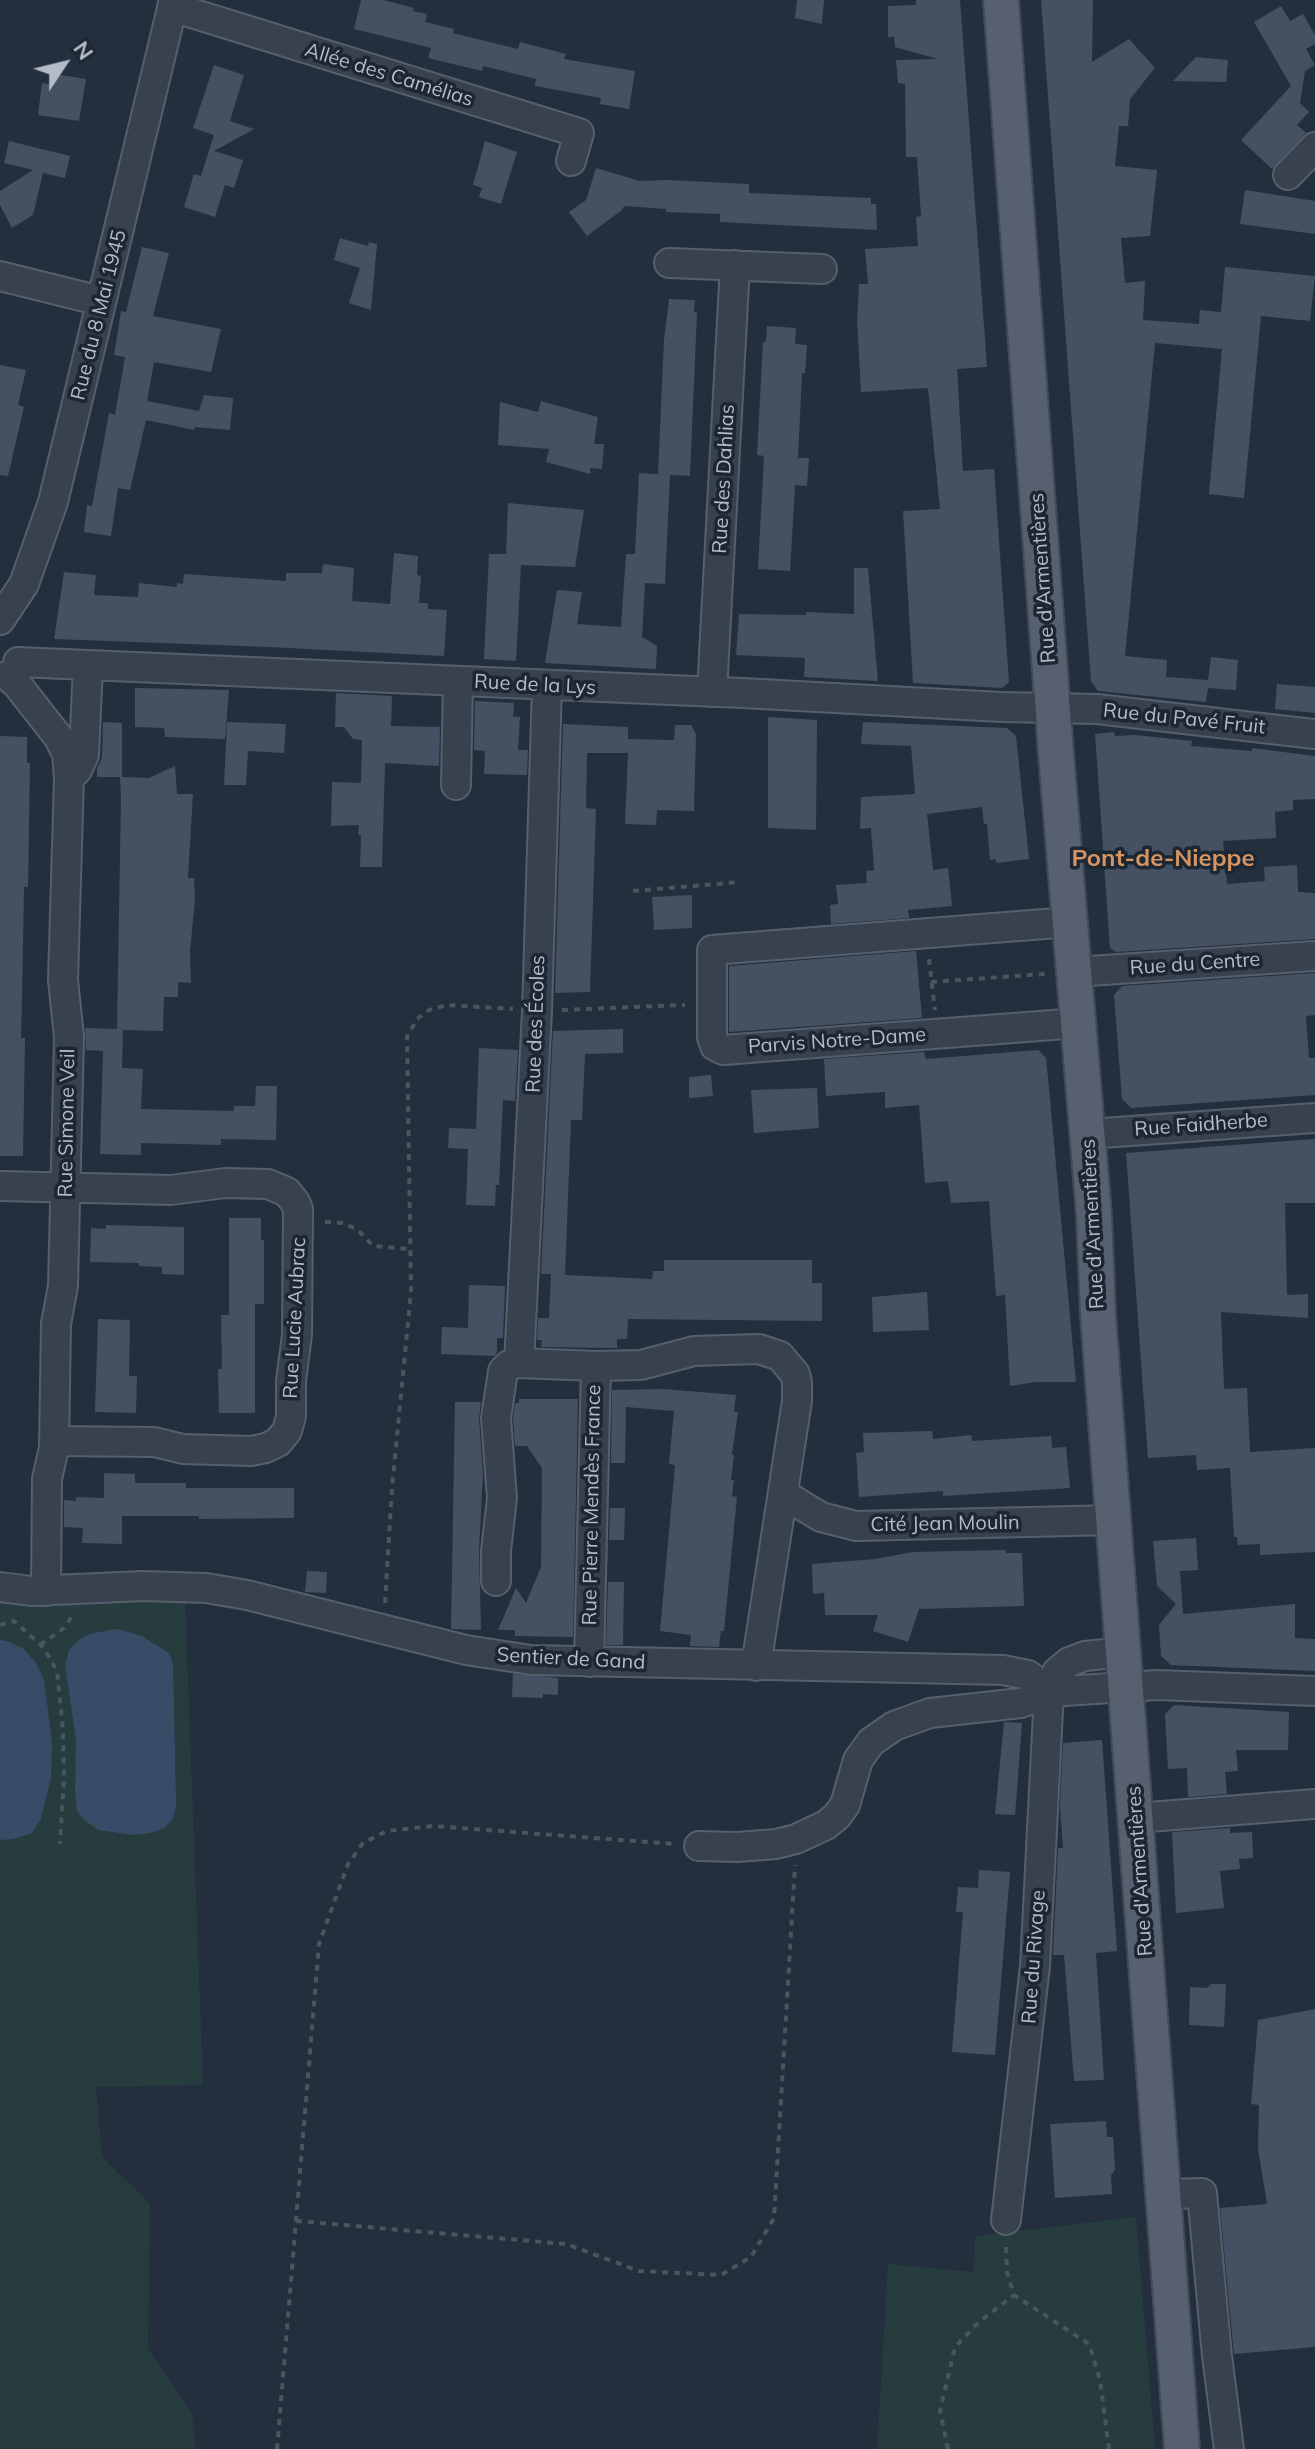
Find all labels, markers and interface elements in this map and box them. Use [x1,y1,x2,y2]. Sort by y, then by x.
north arrow [24,24,104,104]
text: N [67,35,100,65]
street label: Allée des Camélias [302,38,476,112]
street label: Rue du 8 Mai 1945 [66,227,132,403]
street label: Rue des Dahlias [708,404,740,554]
street label: Rue d'Armentières [1025,492,1061,664]
street label: Rue de la Lys [473,670,597,700]
street label: Rue du Pavé Fruit [1102,699,1266,739]
district label: Pont-de-Nieppe [1071,845,1255,873]
street label: Rue du Centre [1129,947,1261,981]
street label: Rue des Écoles [522,955,550,1093]
street label: Parvis Notre-Dame [747,1023,927,1059]
street label: Rue Simone Veil [54,1048,80,1198]
street label: Rue Faidherbe [1133,1108,1269,1142]
street label: Rue d'Armentières [1077,1138,1109,1310]
street label: Rue Lucie Aubrac [279,1237,311,1399]
street label: Rue Pierre Mendès France [578,1384,606,1626]
street label: Cité Jean Moulin [870,1511,1020,1537]
street label: Sentier de Gand [496,1643,646,1675]
street label: Rue d'Armentières [1122,1785,1158,1957]
street label: Rue du Rivage [1017,1889,1051,2025]

